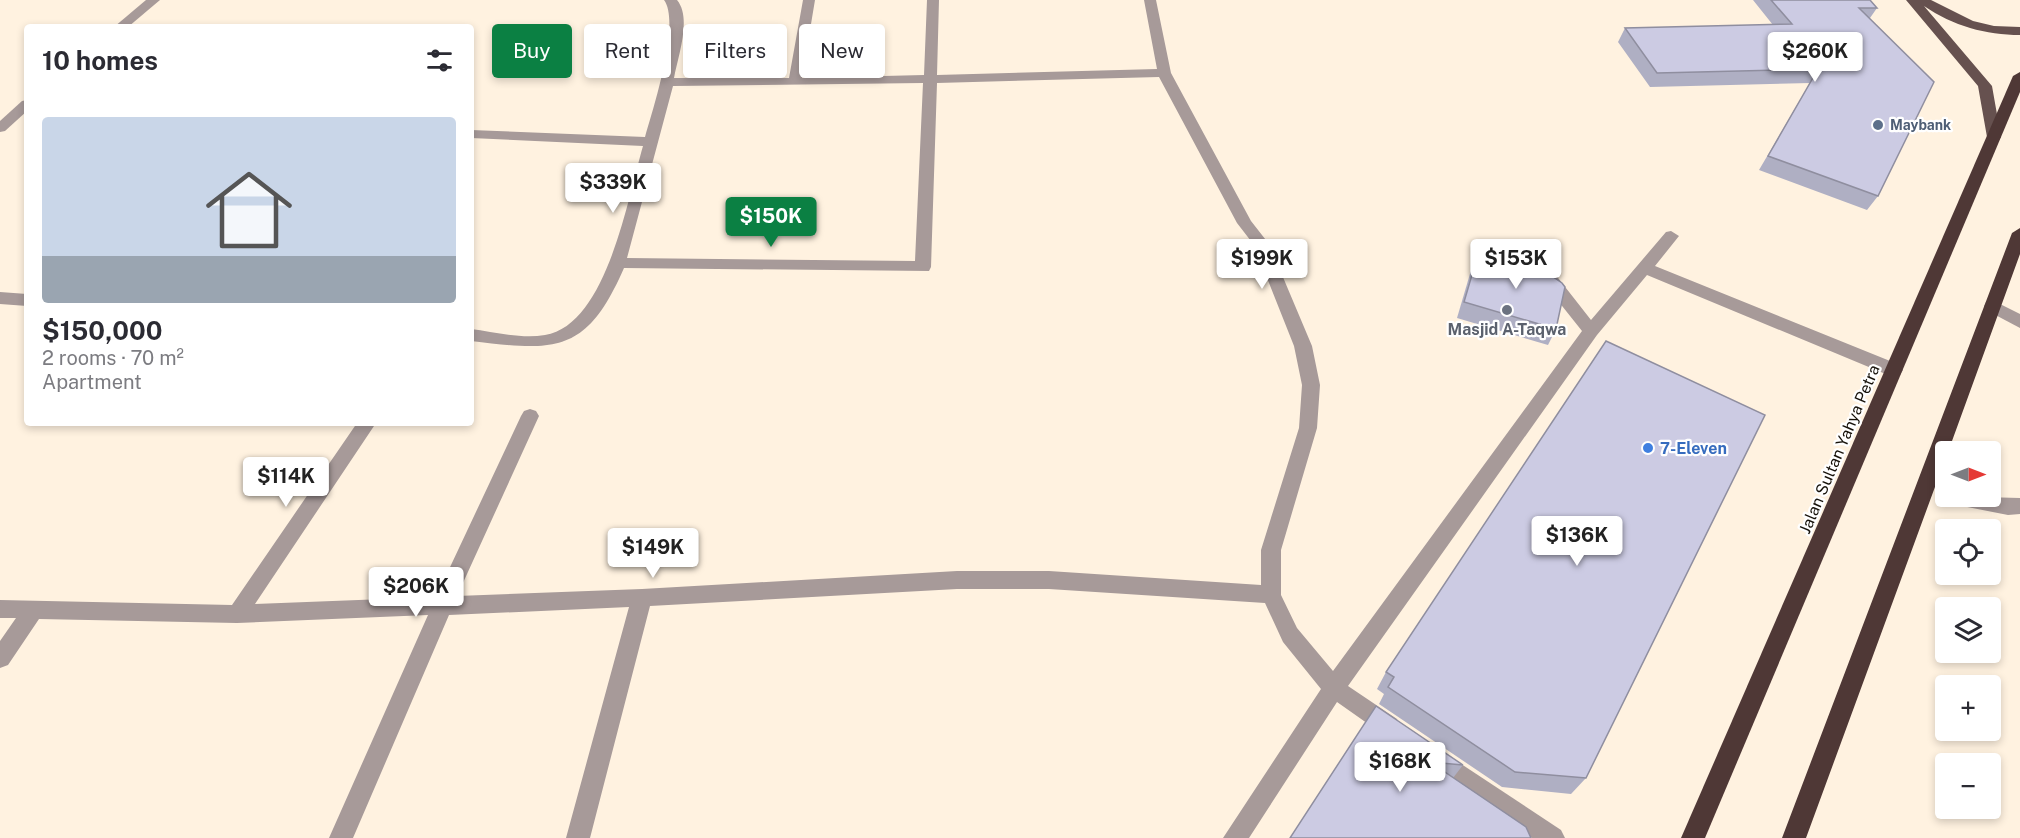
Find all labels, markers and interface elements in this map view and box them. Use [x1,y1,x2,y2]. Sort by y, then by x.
chip: Buy [492,24,572,78]
chip: Rent [584,24,671,78]
chip: Filters [683,24,787,78]
chip: New [799,24,885,78]
pin: $260K [1773,32,1857,83]
text: $260K [1782,39,1848,63]
icon: filters [423,44,456,77]
text: 10 homes [42,45,158,76]
place label: Maybank [1890,117,1951,133]
marker: Maybank [1871,118,1885,132]
icon: home [195,156,303,264]
pin: $339K [571,163,655,214]
text: $339K [579,170,647,194]
pin: $150K [729,197,813,248]
text: $150K [740,204,802,228]
pin: $199K [1220,239,1304,290]
pin: $153K [1474,239,1558,290]
text: $199K [1231,246,1293,270]
text: $153K [1484,246,1548,270]
marker: Masjid A-Taqwa [1500,303,1514,317]
text: $150,000 [42,315,162,346]
place label: Masjid A-Taqwa [1448,320,1566,339]
text: 2 rooms · 70 m² [42,346,184,370]
street label: Jalan Sultan Yahya Petra [1795,362,1884,537]
text: Apartment [42,370,142,394]
place label: 7-Eleven [1660,439,1727,458]
marker: 7-Eleven [1641,441,1655,455]
north arrow [1935,441,2001,507]
map controls [1935,441,2001,819]
pin: $114K [244,457,328,508]
text: $114K [257,464,315,488]
pin: $136K [1535,516,1619,567]
button: locate [1935,519,2001,585]
text: $136K [1546,523,1608,547]
pin: $149K [611,528,695,579]
text: $149K [622,535,684,559]
pin: $206K [374,567,458,618]
text: $206K [383,574,449,598]
button: layers [1935,597,2001,663]
button: + [1935,675,2001,741]
pin: $168K [1358,742,1442,793]
text: $168K [1368,749,1432,773]
button: − [1935,753,2001,819]

